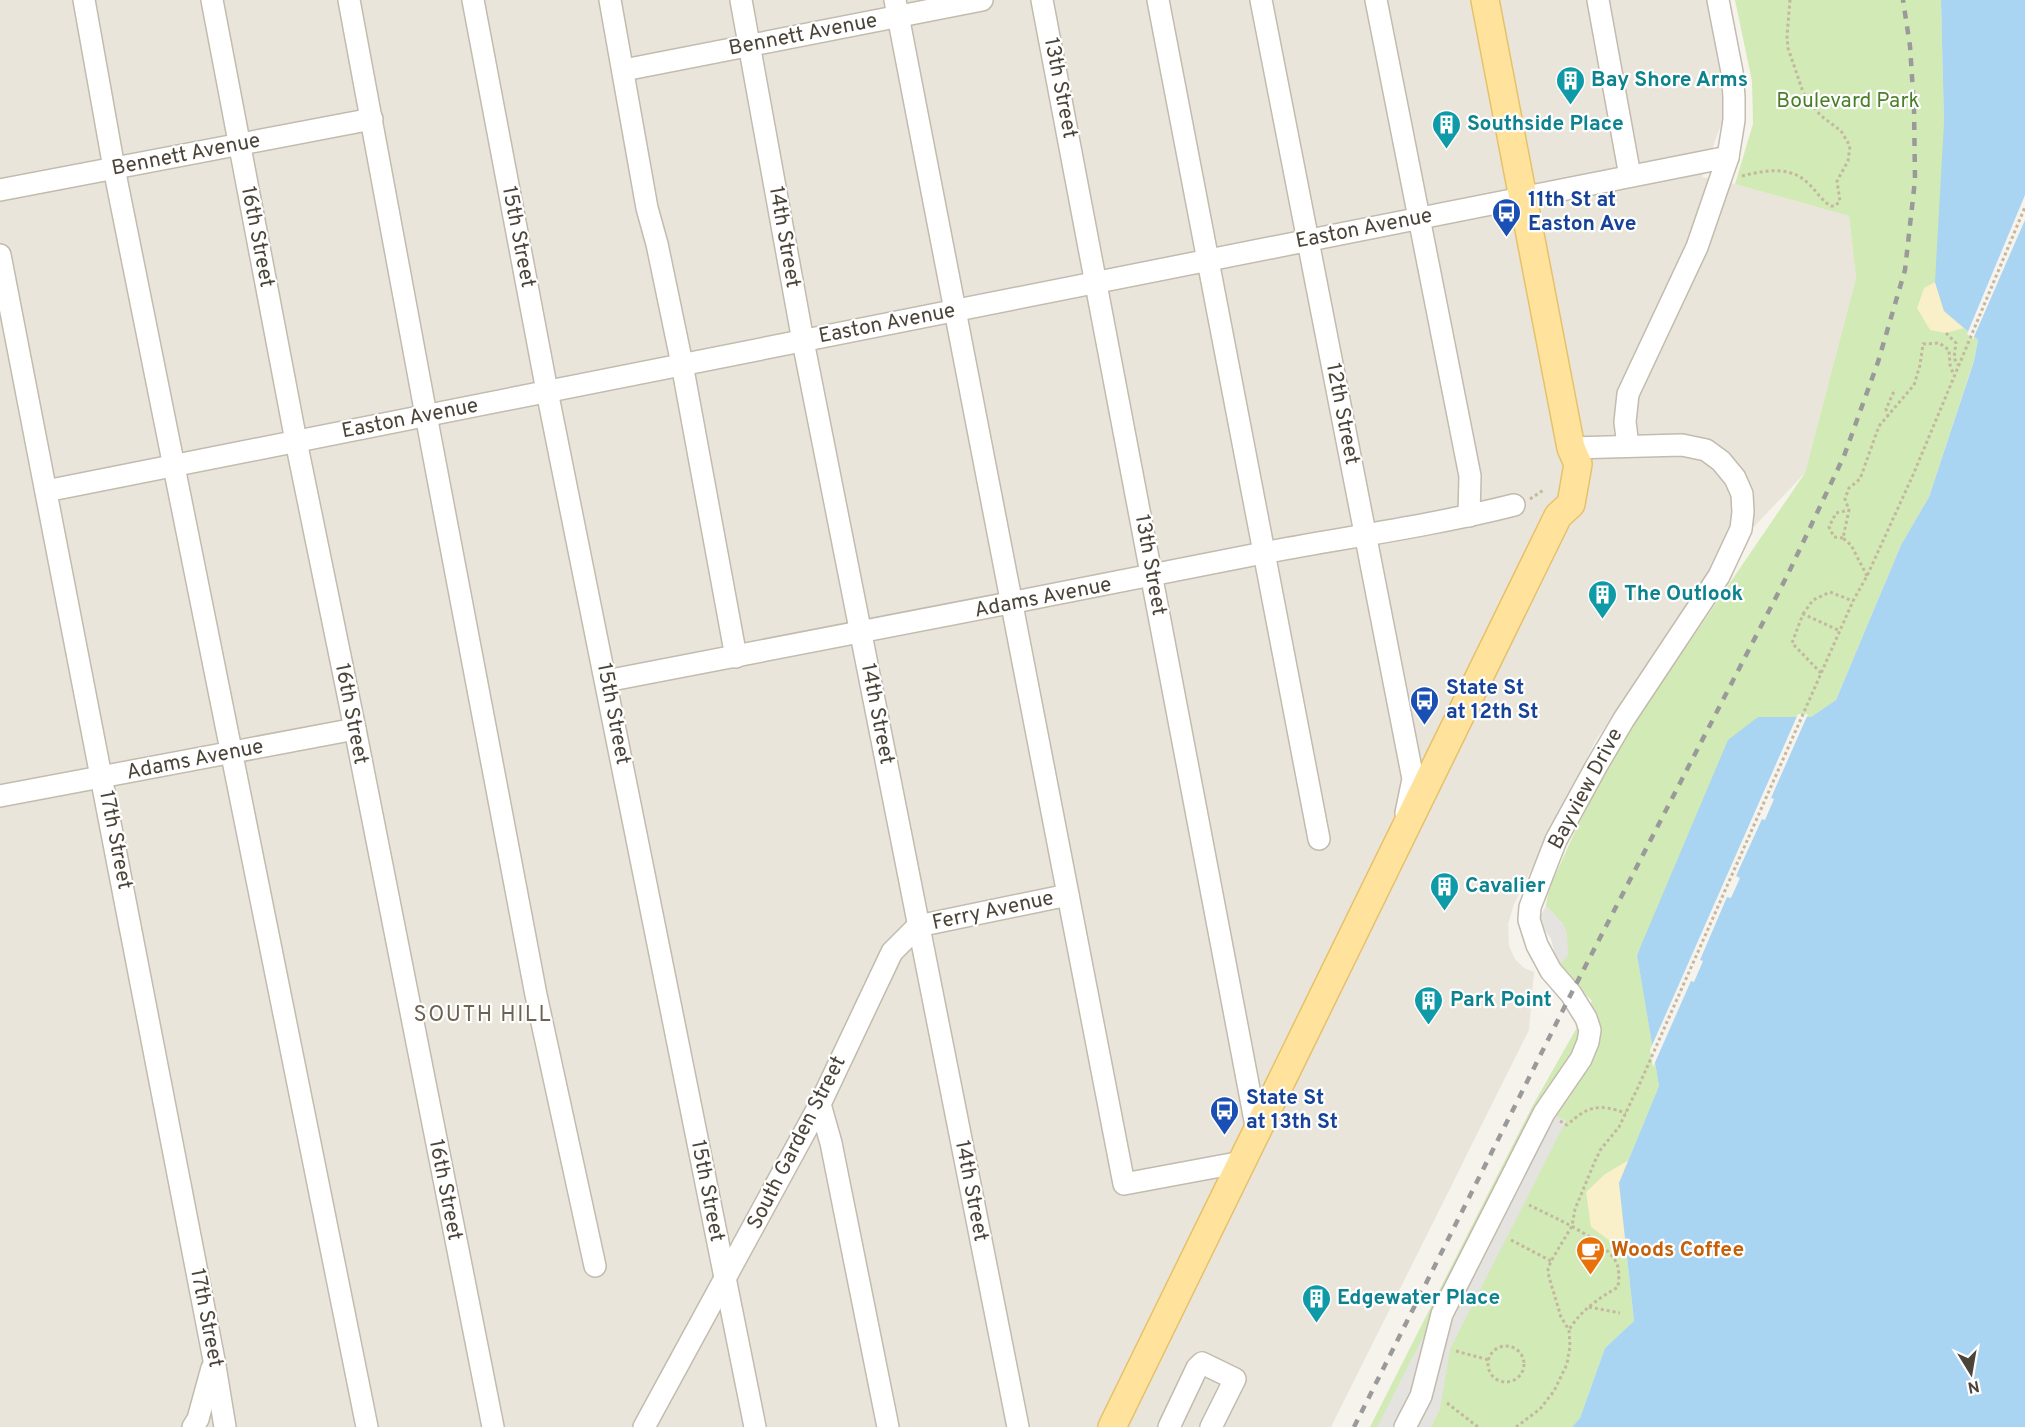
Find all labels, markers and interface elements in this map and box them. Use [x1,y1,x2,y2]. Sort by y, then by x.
street label: Bennett Avenue [726,7,880,63]
street label: 13th Street [1037,35,1083,141]
building icon: Bay Shore Arms [1554,64,1586,106]
place label: Bay Shore Arms [1591,67,1748,94]
park label: Boulevard Park [1776,88,1920,115]
building icon: Southside Place [1430,108,1462,150]
place label: Southside Place [1467,111,1624,138]
street label: Bennett Avenue [109,127,263,183]
street label: 16th Street [234,184,280,290]
street label: 15th Street [495,184,541,290]
street label: 14th Street [762,184,806,290]
place label: 11th St at Easton Ave [1528,187,1636,238]
bus stop icon: 11th St at Easton Ave [1491,196,1523,238]
street label: Easton Avenue [1293,203,1435,255]
street label: Easton Avenue [816,298,958,350]
street label: 12th Street [1319,361,1365,467]
street label: Easton Avenue [339,393,481,445]
street label: 13th Street [1128,512,1172,618]
street label: Adams Avenue [972,571,1114,625]
building icon: The Outlook [1587,578,1619,620]
place label: The Outlook [1624,581,1744,608]
street label: 16th Street [328,661,374,767]
street label: 15th Street [590,661,636,767]
street label: 14th Street [854,661,900,767]
place label: State St at 12th St [1446,675,1539,726]
bus stop icon: State St at 12th St [1409,684,1441,726]
street label: Bayview Drive [1543,724,1629,854]
street label: Adams Avenue [124,733,266,787]
street label: 17th Street [92,788,138,892]
building icon: Cavalier [1428,870,1460,912]
place label: Cavalier [1465,873,1546,900]
street label: Ferry Avenue [930,885,1056,937]
building icon: Park Point [1413,984,1445,1026]
place label: Park Point [1450,987,1552,1014]
district label: SOUTH HILL [414,1002,552,1029]
street label: South Garden Street [742,1052,852,1234]
place label: State St at 13th St [1246,1085,1338,1136]
bus stop icon: State St at 13th St [1209,1094,1241,1136]
street label: 16th Street [422,1137,468,1243]
street label: 15th Street [684,1138,730,1244]
street label: 14th Street [948,1138,994,1244]
cafe icon: Woods Coffee [1574,1234,1606,1276]
place label: Woods Coffee [1611,1237,1744,1264]
street label: 17th Street [183,1266,229,1370]
building icon: Edgewater Place [1300,1282,1332,1324]
place label: Edgewater Place [1337,1285,1500,1312]
north arrow [1941,1343,2001,1403]
text: N [1966,1375,1981,1397]

